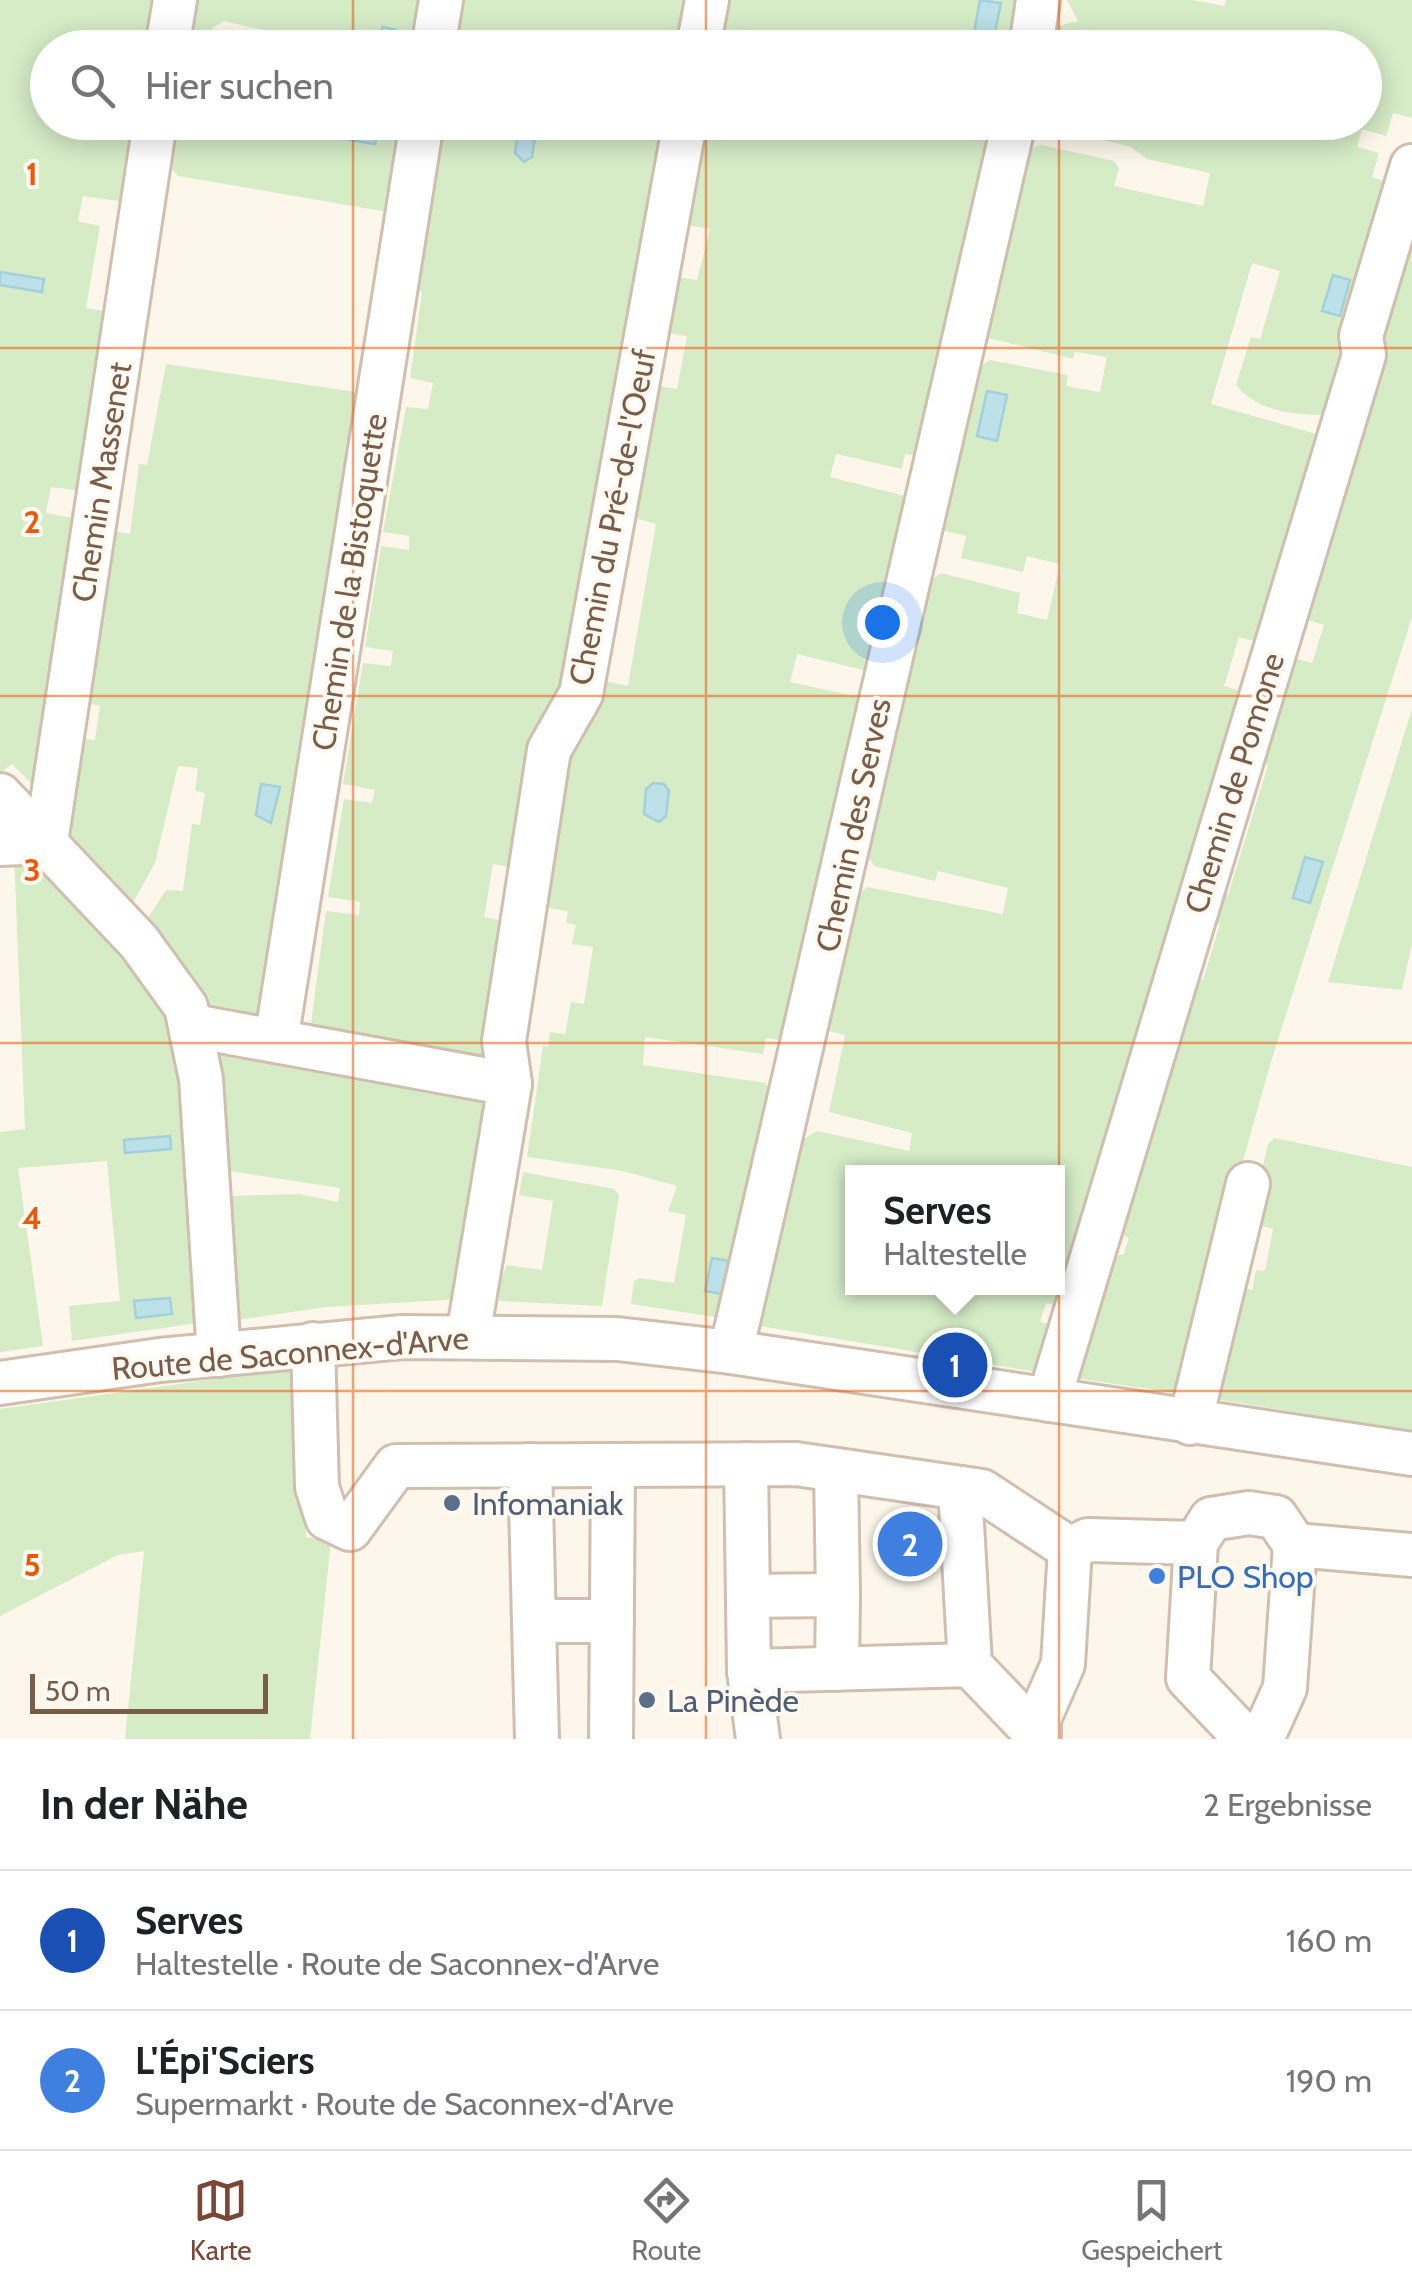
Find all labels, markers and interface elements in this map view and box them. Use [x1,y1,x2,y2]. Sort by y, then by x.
search box [30,30,1382,140]
icon: search [65,58,120,113]
text: Hier suchen [145,62,334,109]
text: 1 [26,154,38,193]
street label: Chemin du Pré-de-l'Oeuf [560,345,664,688]
street label: Chemin Massenet [63,359,139,605]
street label: Chemin de la Bistoquette [303,411,395,753]
text: 2 [24,502,40,541]
your location [857,597,908,648]
street label: Chemin de Pomone [1176,648,1292,918]
street label: Chemin des Serves [807,695,899,955]
text: 3 [23,850,41,889]
popup [845,1165,1065,1295]
text: Serves [883,1187,991,1234]
text: 4 [22,1198,42,1237]
text: Haltestelle [883,1234,1027,1273]
street label: Route de Saconnex-d'Arve [110,1318,470,1388]
pin: 1 [922,1328,988,1402]
place label: Infomaniak [472,1484,624,1523]
marker: Infomaniak [441,1492,463,1514]
pin: 2 [878,1506,942,1582]
text: 5 [23,1545,41,1584]
place label: PLO Shop [1177,1557,1314,1596]
marker: PLO Shop [1146,1565,1168,1587]
scale bar [30,1669,268,1714]
text: 50 m [45,1674,111,1708]
place label: La Pinède [667,1681,799,1720]
marker: La Pinède [636,1689,658,1711]
text: In der Nähe [40,1778,248,1830]
text: 2 Ergebnisse [1203,1785,1372,1824]
text: Serves [135,1897,243,1944]
text: 1 [67,1921,78,1960]
text: 160 m [1286,1921,1372,1960]
text: Haltestelle · Route de Saconnex-d'Arve [135,1944,659,1983]
text: L'Épi'Sciers [135,2037,314,2084]
text: 2 [64,2061,81,2100]
text: 190 m [1286,2061,1372,2100]
text: Supermarkt · Route de Saconnex-d'Arve [135,2084,674,2123]
tab: Karte [190,2173,252,2267]
tab: Route [631,2173,701,2267]
tab: Gespeichert [1081,2173,1222,2267]

